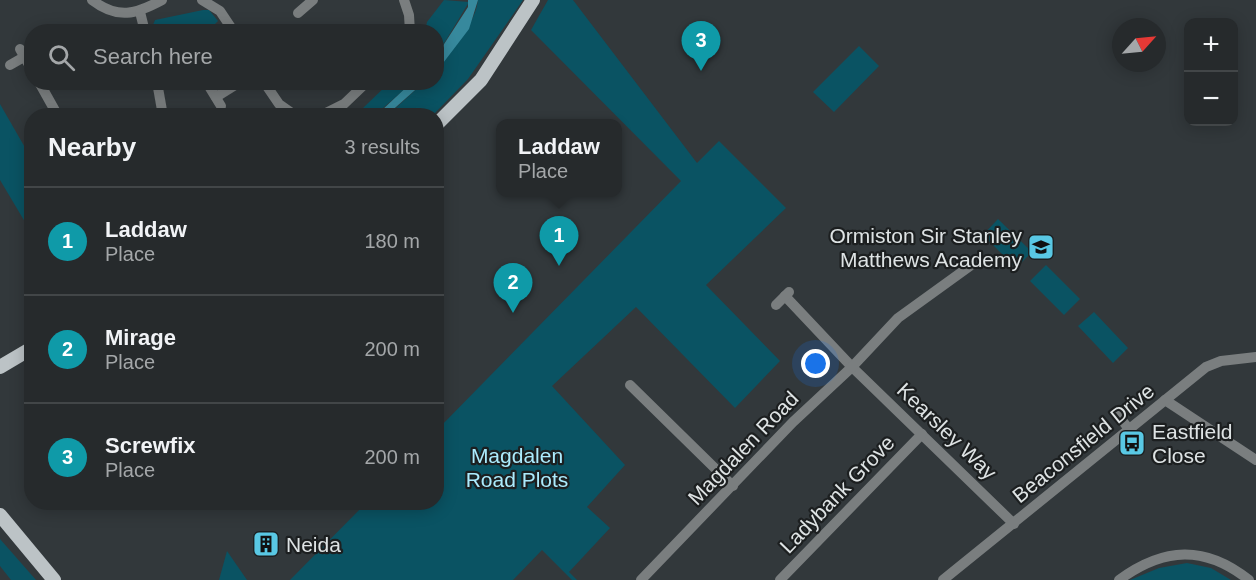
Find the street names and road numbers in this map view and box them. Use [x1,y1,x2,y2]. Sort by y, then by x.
street label: Kearsley Way [893,378,1002,484]
street label: Beaconsfield Drive [1008,379,1158,507]
street label: Magdalen Road [683,387,803,509]
street label: Ladybank Grove [775,431,899,557]

